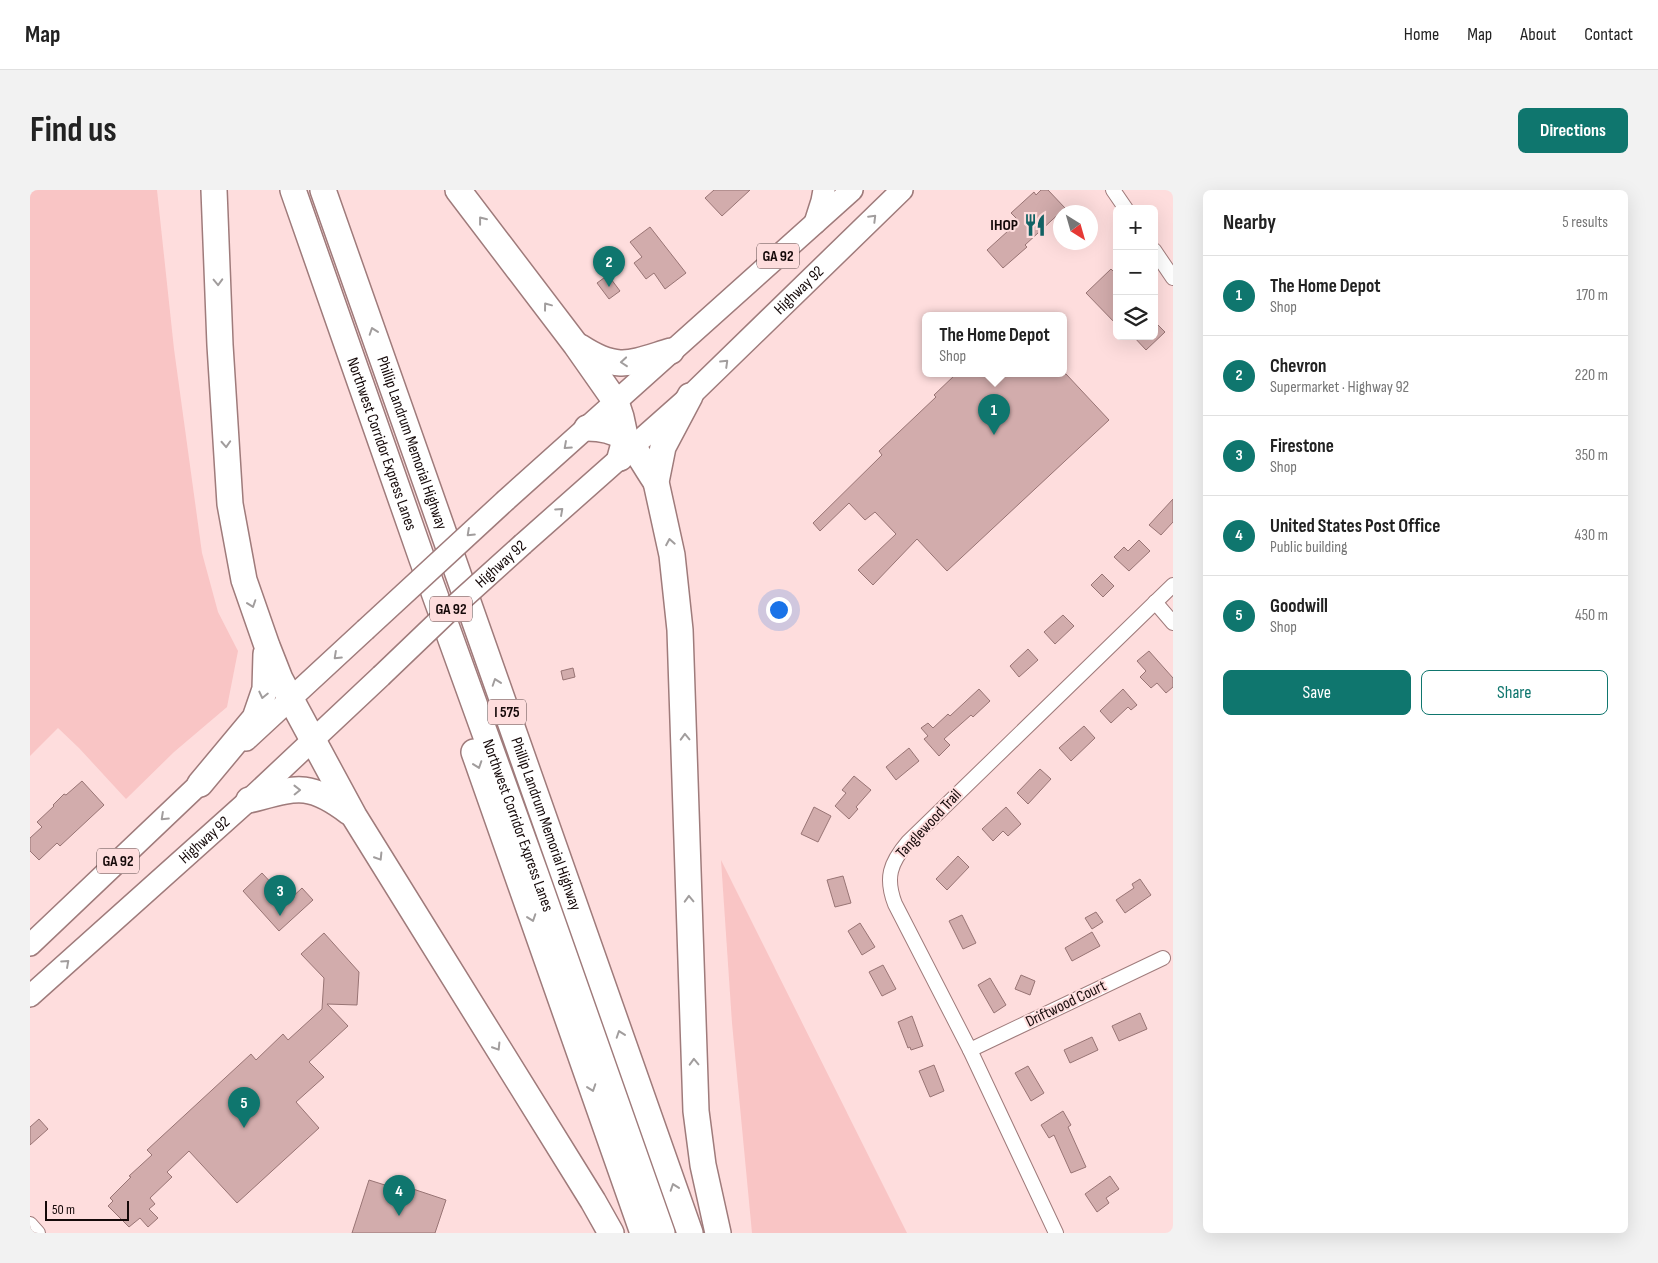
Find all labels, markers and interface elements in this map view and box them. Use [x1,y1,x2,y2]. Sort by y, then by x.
text: Map [25,20,60,49]
text: Home [1404,24,1439,45]
text: Map [1467,24,1492,45]
text: About [1520,24,1556,45]
text: Contact [1584,24,1633,45]
button: Directions [1518,108,1628,153]
text: Find us [30,109,117,152]
north arrow [1053,205,1098,250]
map controls [1113,205,1158,340]
button: + [1113,205,1158,250]
text: Nearby [1223,210,1276,235]
restaurant icon: IHOP [1022,212,1048,238]
text: 5 results [1562,213,1608,232]
one-way arrow [867,215,876,224]
one-way arrow [479,216,488,226]
place label: IHOP [990,216,1018,235]
road number: GA 92 [757,244,799,268]
pin: 2 [593,246,625,287]
button: − [1113,250,1158,295]
street label: Highway 92 [770,262,828,318]
text: The Home Depot [1270,275,1380,298]
one-way arrow [212,278,223,286]
text: 1 [1236,286,1242,305]
text: 170 m [1576,286,1608,305]
button: layers [1113,295,1158,340]
text: Shop [1270,298,1297,317]
one-way arrow [544,302,553,312]
popup [922,312,1067,377]
text: The Home Depot [939,324,1050,347]
one-way arrow [369,327,379,336]
text: Shop [939,347,966,366]
street label: Phillip Landrum Memorial Highway [373,354,451,532]
street label: Northwest Corridor Express Lanes [343,355,421,533]
text: Chevron [1270,355,1327,378]
one-way arrow [620,357,628,368]
one-way arrow [719,360,728,369]
text: 2 [1235,366,1243,385]
text: 220 m [1575,366,1608,385]
text: Supermarket · Highway 92 [1270,378,1409,397]
pin: 1 [978,394,1010,435]
text: Firestone [1270,435,1334,458]
one-way arrow [220,440,231,448]
one-way arrow [563,440,572,449]
text: 3 [1235,446,1243,465]
text: 350 m [1575,446,1608,465]
text: Shop [1270,458,1297,477]
one-way arrow [554,508,563,517]
text: United States Post Office [1270,515,1440,538]
text: 4 [1235,526,1243,545]
text: 430 m [1575,526,1608,545]
one-way arrow [467,527,476,536]
street label: Highway 92 [472,536,530,592]
one-way arrow [666,538,676,547]
text: Public building [1270,538,1347,557]
text: Goodwill [1270,595,1328,618]
road number: GA 92 [430,596,472,622]
your location [766,597,792,623]
one-way arrow [246,599,256,608]
text: 5 [1235,606,1243,625]
text: 450 m [1575,606,1608,625]
text: Shop [1270,618,1297,637]
one-way arrow [333,651,342,660]
button: Save [1223,670,1411,715]
button: Share [1421,670,1608,715]
one-way arrow [492,679,502,687]
one-way arrow [258,690,269,699]
road number: I 575 [488,700,526,724]
one-way arrow [679,733,690,741]
street label: Phillip Landrum Memorial Highway [507,735,585,913]
street label: Northwest Corridor Express Lanes [478,737,558,914]
one-way arrow [473,760,483,768]
one-way arrow [293,785,301,795]
street label: Tanglewood Trail [892,786,966,862]
one-way arrow [161,811,170,820]
street label: Highway 92 [175,812,234,868]
road number: GA 92 [97,848,139,874]
one-way arrow [373,852,383,861]
pin: 3 [264,875,296,916]
one-way arrow [684,895,695,903]
one-way arrow [526,913,536,922]
one-way arrow [61,960,70,969]
street label: Driftwood Court [1023,976,1109,1032]
one-way arrow [616,1030,626,1038]
one-way arrow [491,1041,500,1050]
one-way arrow [689,1058,699,1066]
one-way arrow [586,1083,596,1091]
pin: 5 [228,1087,260,1128]
pin: 4 [383,1175,415,1216]
one-way arrow [670,1183,680,1192]
scale bar [45,1198,129,1221]
text: 50 m [52,1201,75,1218]

